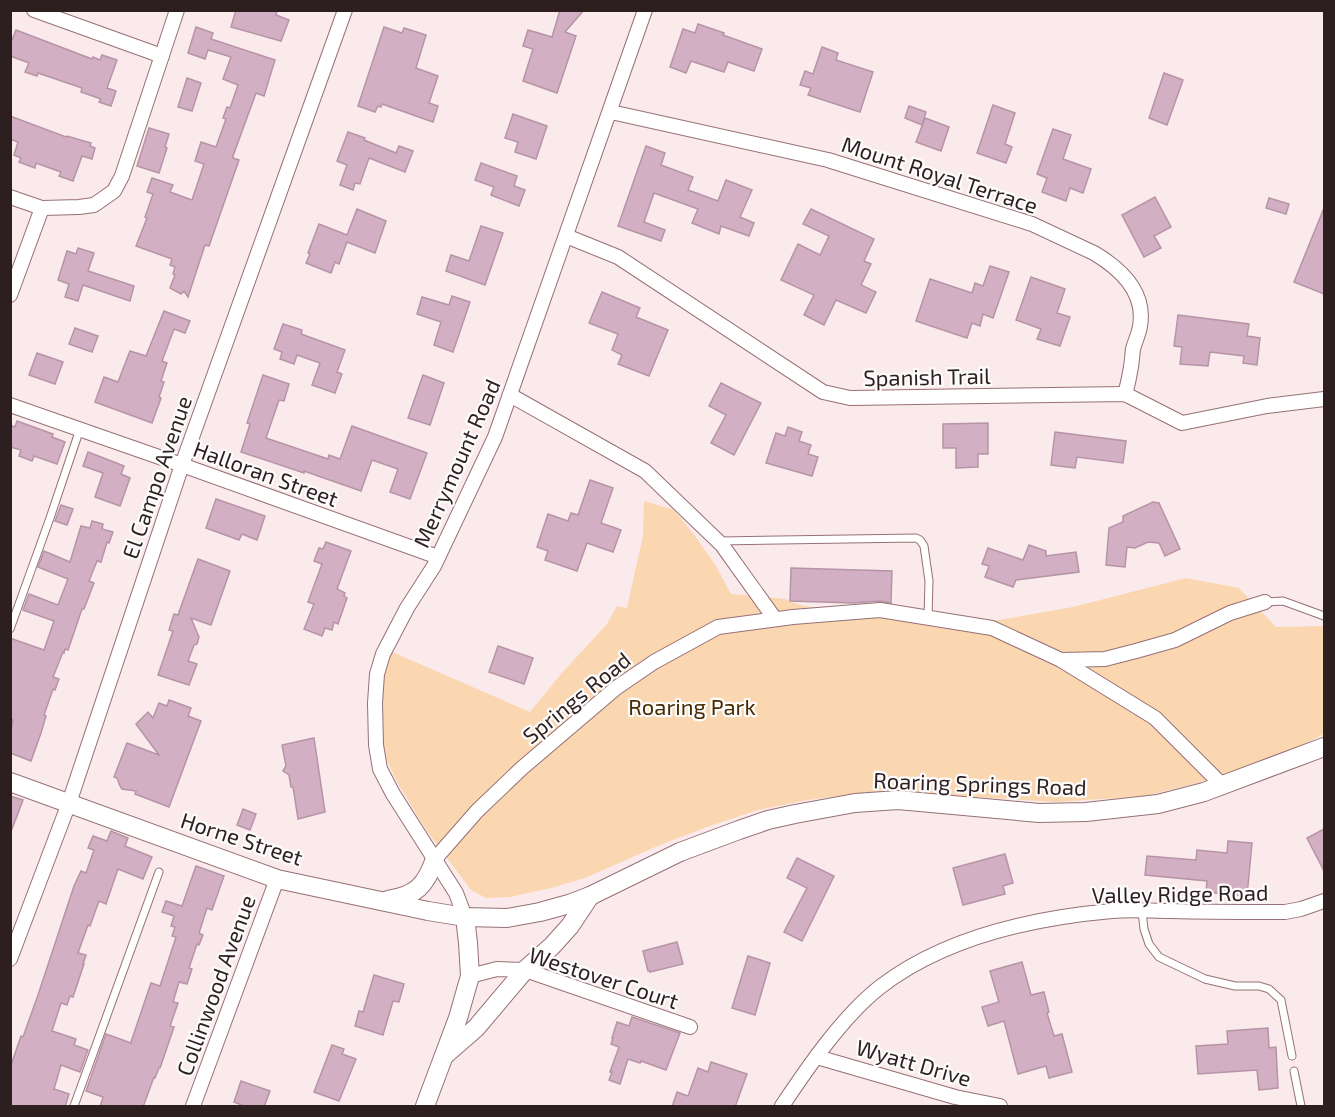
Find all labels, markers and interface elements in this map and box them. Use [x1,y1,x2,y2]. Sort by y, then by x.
street label: Mount Royal Terrace [839,130,1041,218]
street label: Spanish Trail [863,362,991,390]
street label: Merrymount Road [407,375,505,551]
street label: El Campo Avenue [116,392,196,562]
street label: Halloran Street [190,435,342,511]
street label: Springs Road [517,646,635,748]
park label: Roaring Park [628,693,756,719]
street label: Roaring Springs Road [873,766,1087,800]
street label: Horne Street [178,806,306,870]
street label: Valley Ridge Road [1091,878,1269,908]
street label: Collinwood Avenue [170,891,260,1079]
street label: Westover Court [526,941,682,1013]
street label: Wyatt Drive [854,1033,974,1091]

